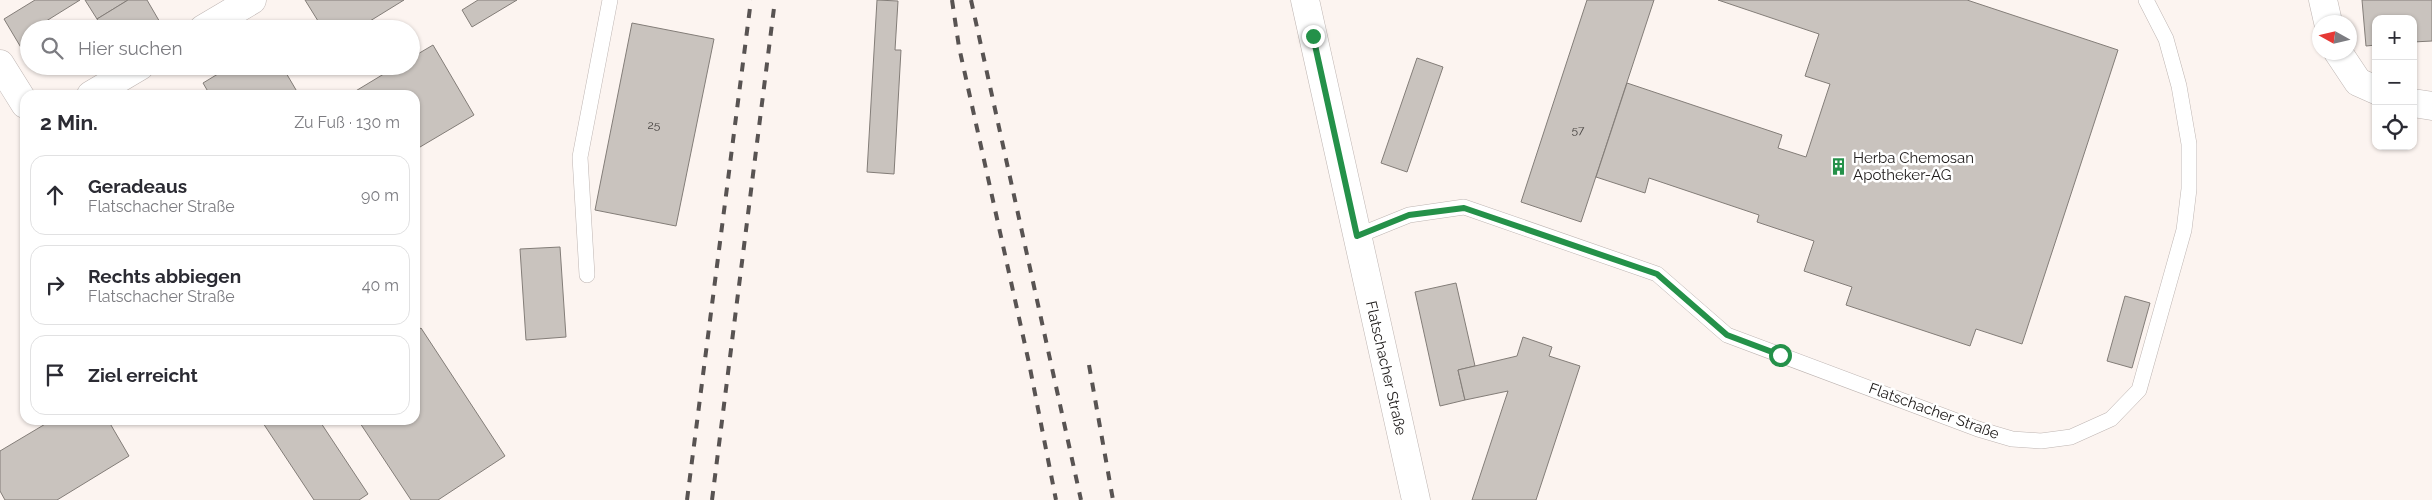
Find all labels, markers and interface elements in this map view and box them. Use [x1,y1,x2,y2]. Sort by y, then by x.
north arrow [2312,15,2357,60]
map controls [2372,15,2417,150]
button: + [2372,15,2417,60]
search box [20,20,420,75]
route end [1302,25,1325,48]
icon: search [38,34,66,62]
text: Hier suchen [78,37,183,59]
button: − [2372,60,2417,105]
button: locate [2372,105,2417,150]
text: 2 Min. [40,110,98,135]
text: Zu Fuß · 130 m [294,113,400,132]
house number: 25 [648,118,661,132]
house number: 57 [1572,123,1585,137]
place label: Herba Chemosan Apotheker-AG [1853,149,1974,184]
building icon: Herba Chemosan Apotheker-AG [1829,157,1849,177]
text: Geradeaus [88,175,187,197]
icon: ahead [41,181,69,209]
text: 90 m [361,186,399,205]
text: Flatschacher Straße [88,197,235,216]
text: Rechts abbiegen [88,265,241,287]
icon: right [41,271,69,299]
text: 40 m [362,276,399,295]
text: Flatschacher Straße [88,287,235,306]
street label: Flatschacher Straße [1362,299,1410,437]
route start [1769,344,1792,367]
icon: arrive [41,361,69,389]
text: Ziel erreicht [88,364,198,386]
street label: Flatschacher Straße [1866,379,2002,443]

